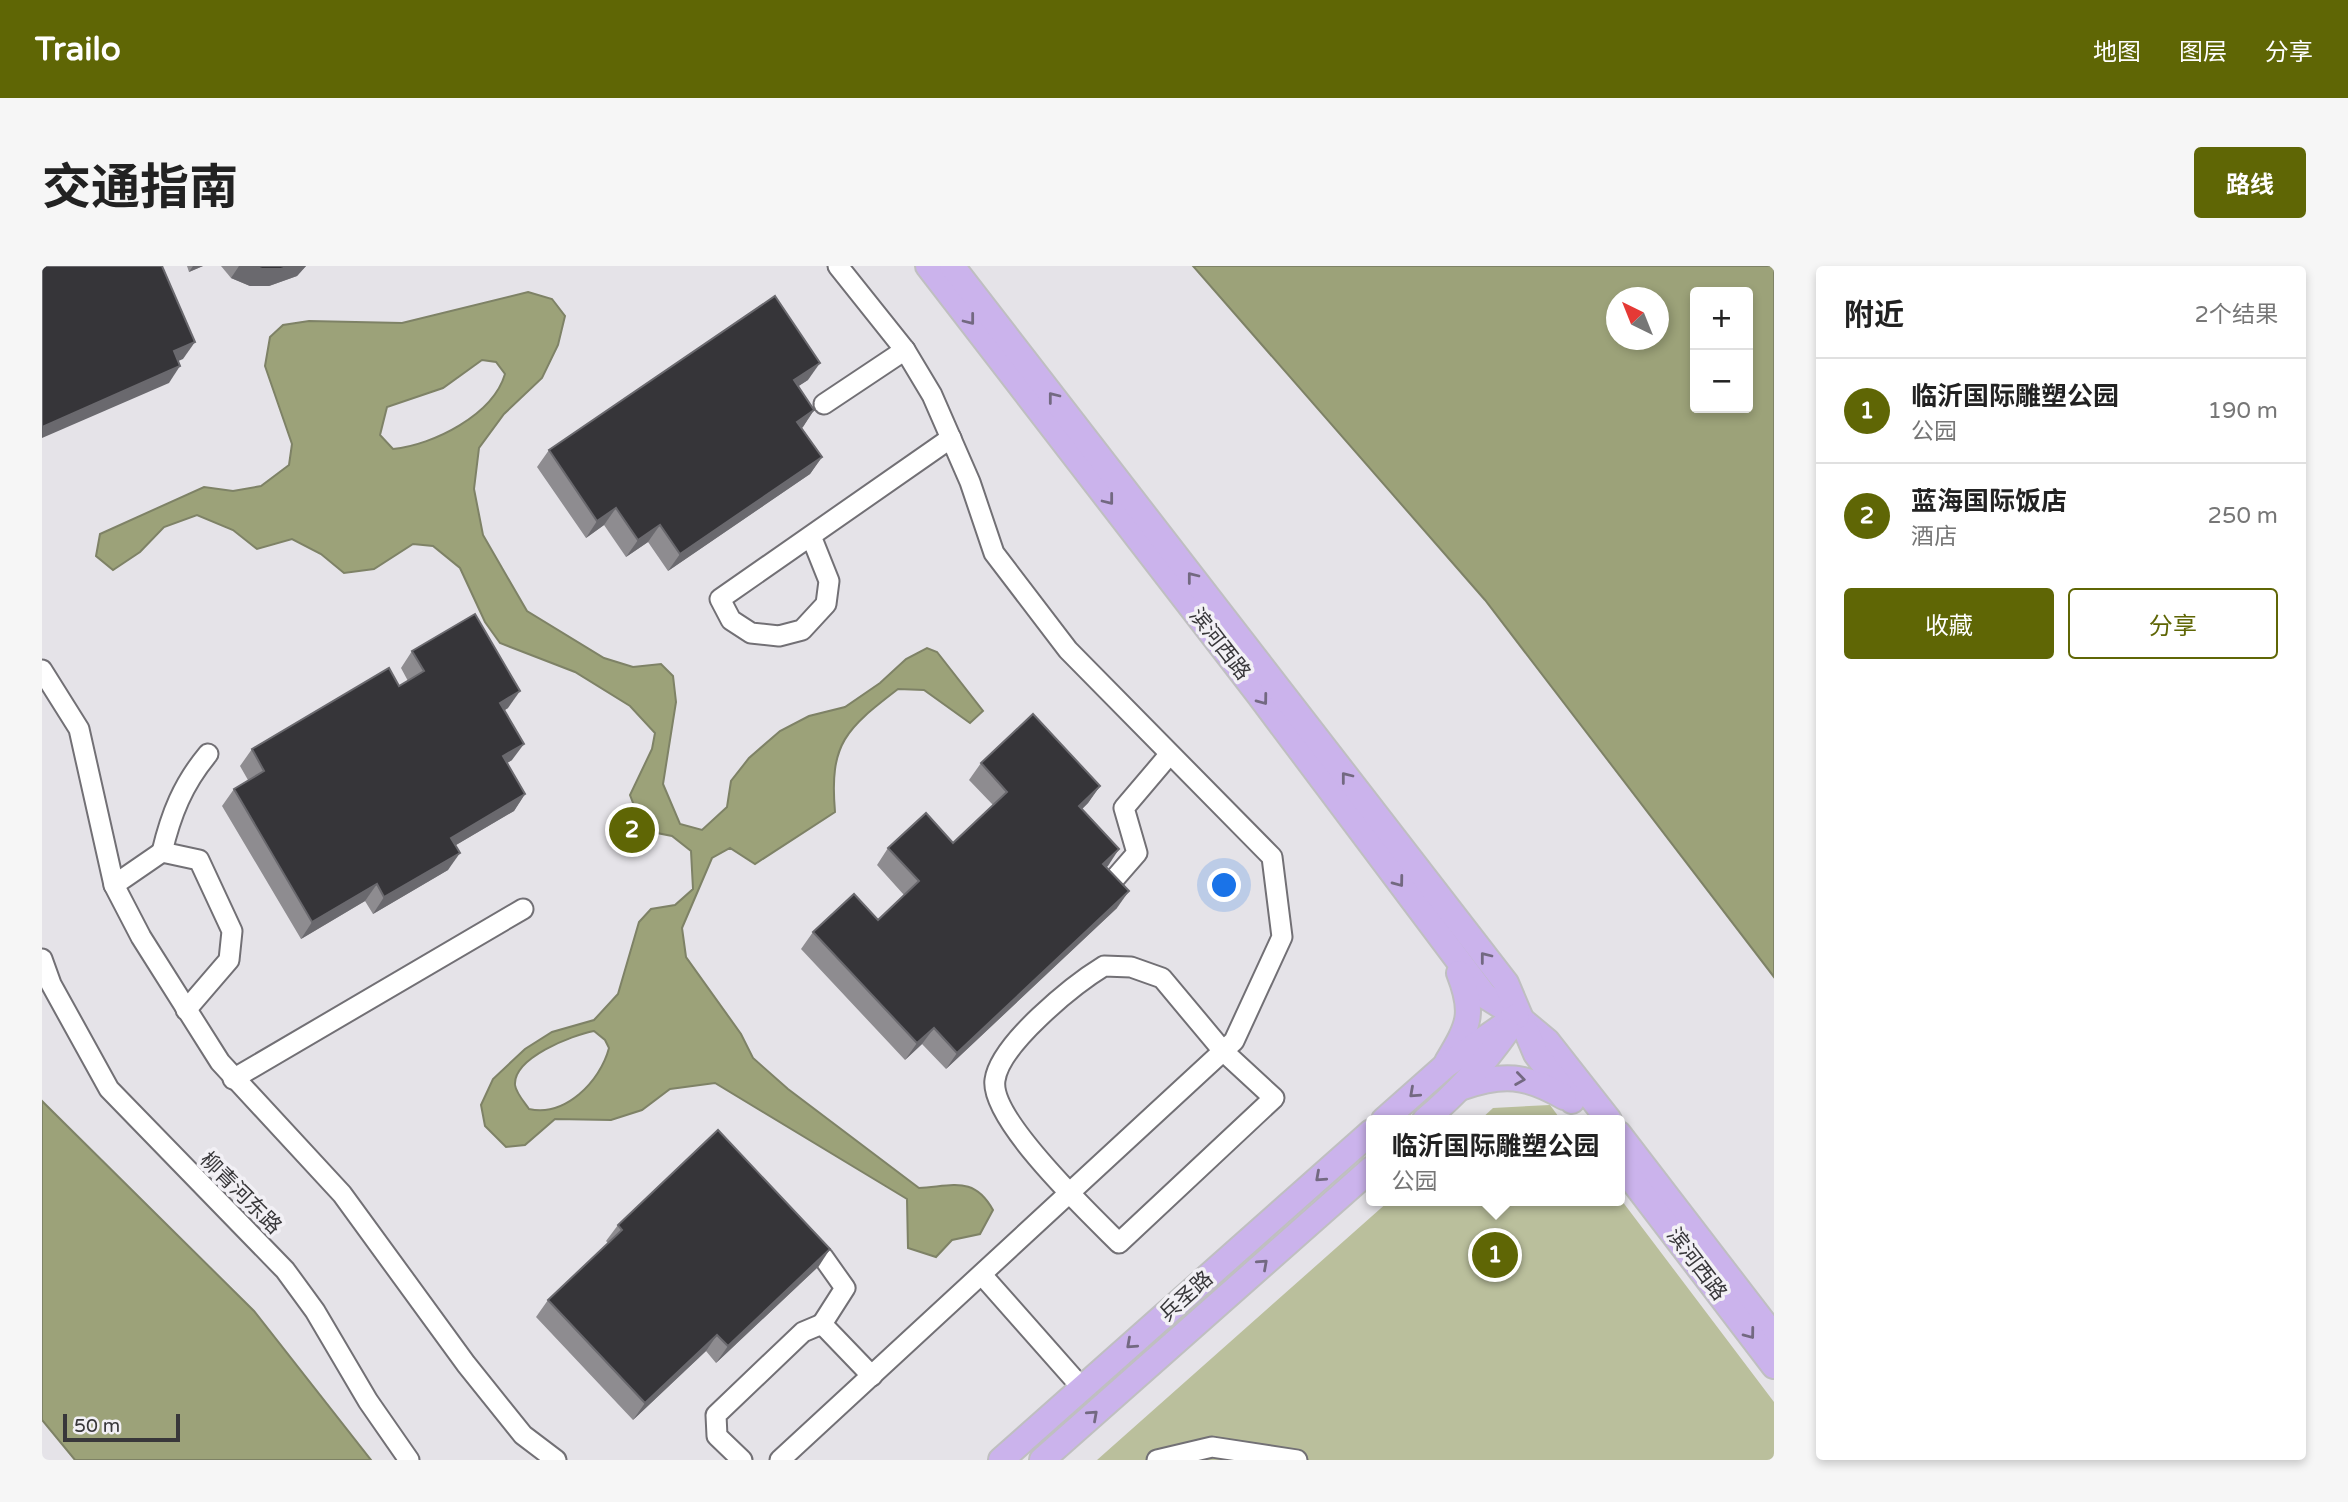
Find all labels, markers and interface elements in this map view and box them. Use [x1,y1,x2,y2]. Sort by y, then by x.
text: Trailo [35,30,121,69]
text: 地图 [2093,38,2141,67]
text: 图层 [2179,38,2227,67]
text: 分享 [2265,38,2313,67]
button: 路线 [2194,147,2306,218]
text: 交通指南 [42,159,238,218]
north arrow [1606,287,1669,350]
map controls [1690,287,1753,413]
button: + [1690,287,1753,350]
text: 附近 [1844,297,1904,334]
text: 2个结果 [2195,301,2278,329]
one-way arrow [961,312,974,325]
button: − [1690,350,1753,413]
text: 临沂国际雕塑公园 [1911,381,2119,412]
one-way arrow [1049,392,1062,405]
text: 1 [1860,397,1874,425]
text: 190 m [2208,397,2278,425]
text: 公园 [1911,418,1957,446]
text: 蓝海国际饭店 [1911,486,2067,517]
one-way arrow [1100,492,1113,505]
text: 2 [1860,502,1874,530]
text: 250 m [2208,502,2278,530]
text: 酒店 [1911,523,1957,551]
one-way arrow [1188,572,1201,585]
button: 收藏 [1844,588,2054,659]
button: 分享 [2068,588,2278,659]
street label: 滨河西路 [1184,604,1255,685]
one-way arrow [1254,692,1267,704]
one-way arrow [1342,772,1355,784]
pin: 2 [609,804,655,856]
your location [1207,868,1241,902]
one-way arrow [1391,874,1404,886]
one-way arrow [1481,952,1494,964]
one-way arrow [1514,1071,1526,1086]
one-way arrow [1410,1085,1423,1097]
popup [1366,1115,1625,1206]
text: 临沂国际雕塑公园 [1391,1131,1600,1162]
street label: 柳青河东路 [195,1147,287,1239]
text: 公园 [1391,1168,1437,1196]
one-way arrow [1315,1169,1328,1181]
street label: 滨河西路 [1661,1223,1732,1305]
pin: 1 [1472,1229,1518,1281]
one-way arrow [1255,1260,1268,1272]
street label: 兵圣路 [1155,1266,1218,1327]
one-way arrow [1741,1326,1754,1339]
one-way arrow [1126,1336,1139,1348]
scale bar [63,1411,180,1443]
one-way arrow [1085,1411,1098,1423]
text: 50 m [74,1415,120,1437]

